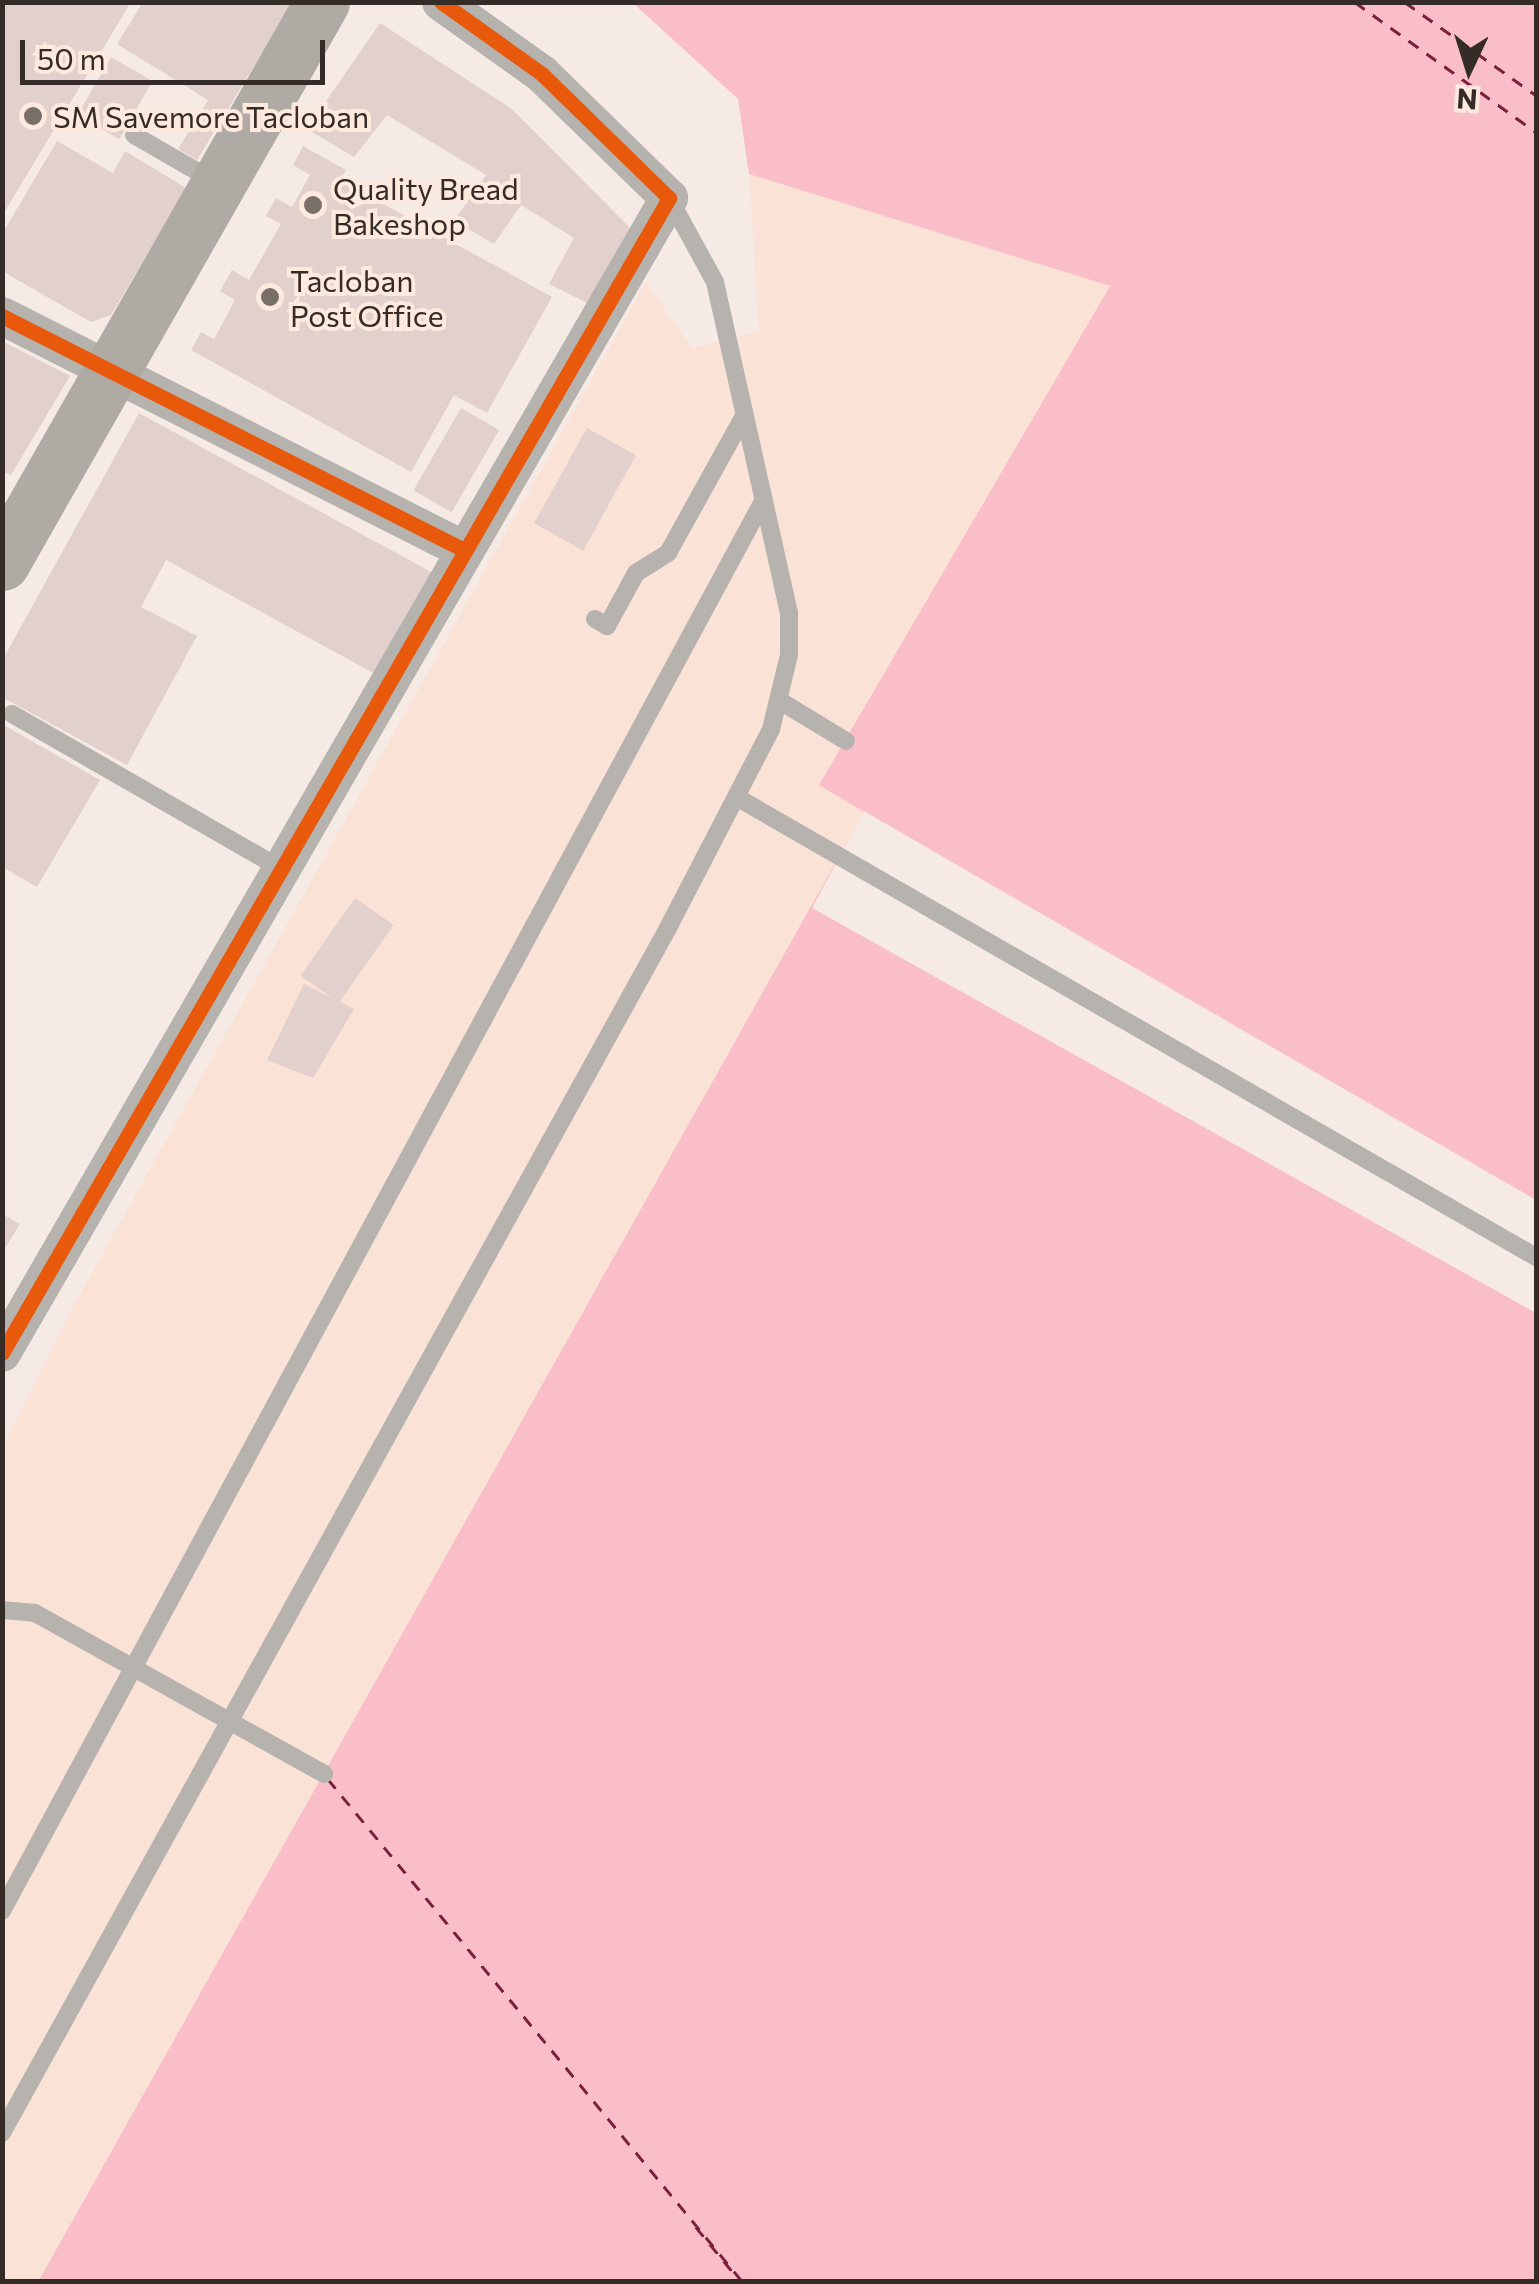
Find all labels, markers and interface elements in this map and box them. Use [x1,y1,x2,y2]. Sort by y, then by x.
scale bar [25,20,330,82]
north arrow [1419,20,1519,120]
text: 50 m [37,39,106,76]
text: N [1455,82,1479,118]
place label: SM Savemore Tacloban [53,98,369,134]
marker: SM Savemore Tacloban [22,105,44,127]
place label: Quality Bread Bakeshop [333,170,519,240]
marker: Quality Bread Bakeshop [302,194,324,216]
place label: Tacloban Post Office [290,262,443,332]
marker: Tacloban Post Office [259,286,281,308]

